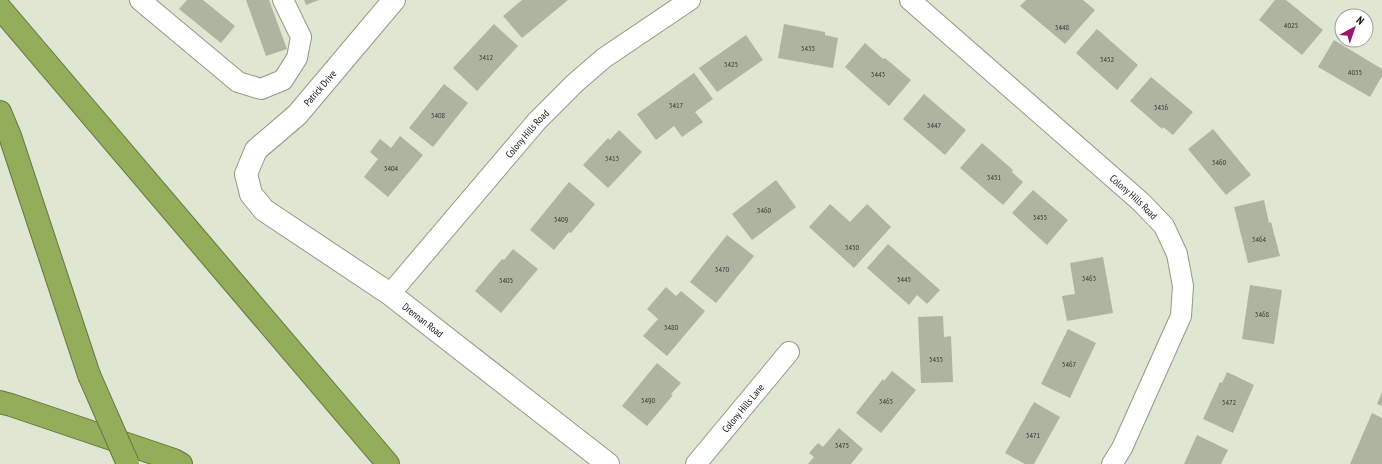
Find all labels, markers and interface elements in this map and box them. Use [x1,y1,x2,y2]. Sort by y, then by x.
north arrow [1334,8,1374,48]
text: N [1354,13,1367,28]
house number: 4025 [1284,20,1298,30]
house number: 3448 [1055,22,1070,32]
house number: 3435 [801,43,815,53]
house number: 3412 [479,52,494,62]
house number: 3452 [1100,54,1115,64]
house number: 3425 [724,59,738,69]
street label: Patrick Drive [301,67,339,109]
house number: 4035 [1348,67,1362,77]
house number: 3443 [871,69,886,79]
house number: 3417 [669,100,684,110]
house number: 3456 [1154,102,1169,112]
street label: Colony Hills Road [502,106,552,160]
house number: 3408 [431,110,446,120]
house number: 3447 [927,120,942,130]
house number: 3413 [605,153,620,163]
house number: 3460 [1212,157,1227,167]
house number: 3404 [384,163,399,173]
street label: Colony Hills Road [1107,171,1160,222]
house number: 3451 [987,172,1002,182]
house number: 3460 [757,205,772,215]
house number: 3455 [1033,212,1047,222]
house number: 3409 [554,214,569,224]
house number: 3464 [1252,234,1267,244]
house number: 3450 [845,242,860,252]
house number: 3470 [715,264,730,274]
house number: 3463 [1082,273,1097,283]
house number: 3445 [897,274,911,284]
house number: 3405 [499,275,513,285]
street label: Drennan Road [400,300,446,340]
house number: 3468 [1255,309,1270,319]
house number: 3480 [664,322,679,332]
house number: 3455 [929,354,943,364]
house number: 3467 [1062,359,1077,369]
street label: Colony Hills Lane [719,381,767,435]
house number: 3490 [641,395,656,405]
house number: 3465 [879,396,893,406]
house number: 3472 [1222,397,1237,407]
house number: 3471 [1026,430,1041,440]
house number: 3475 [835,440,849,450]

